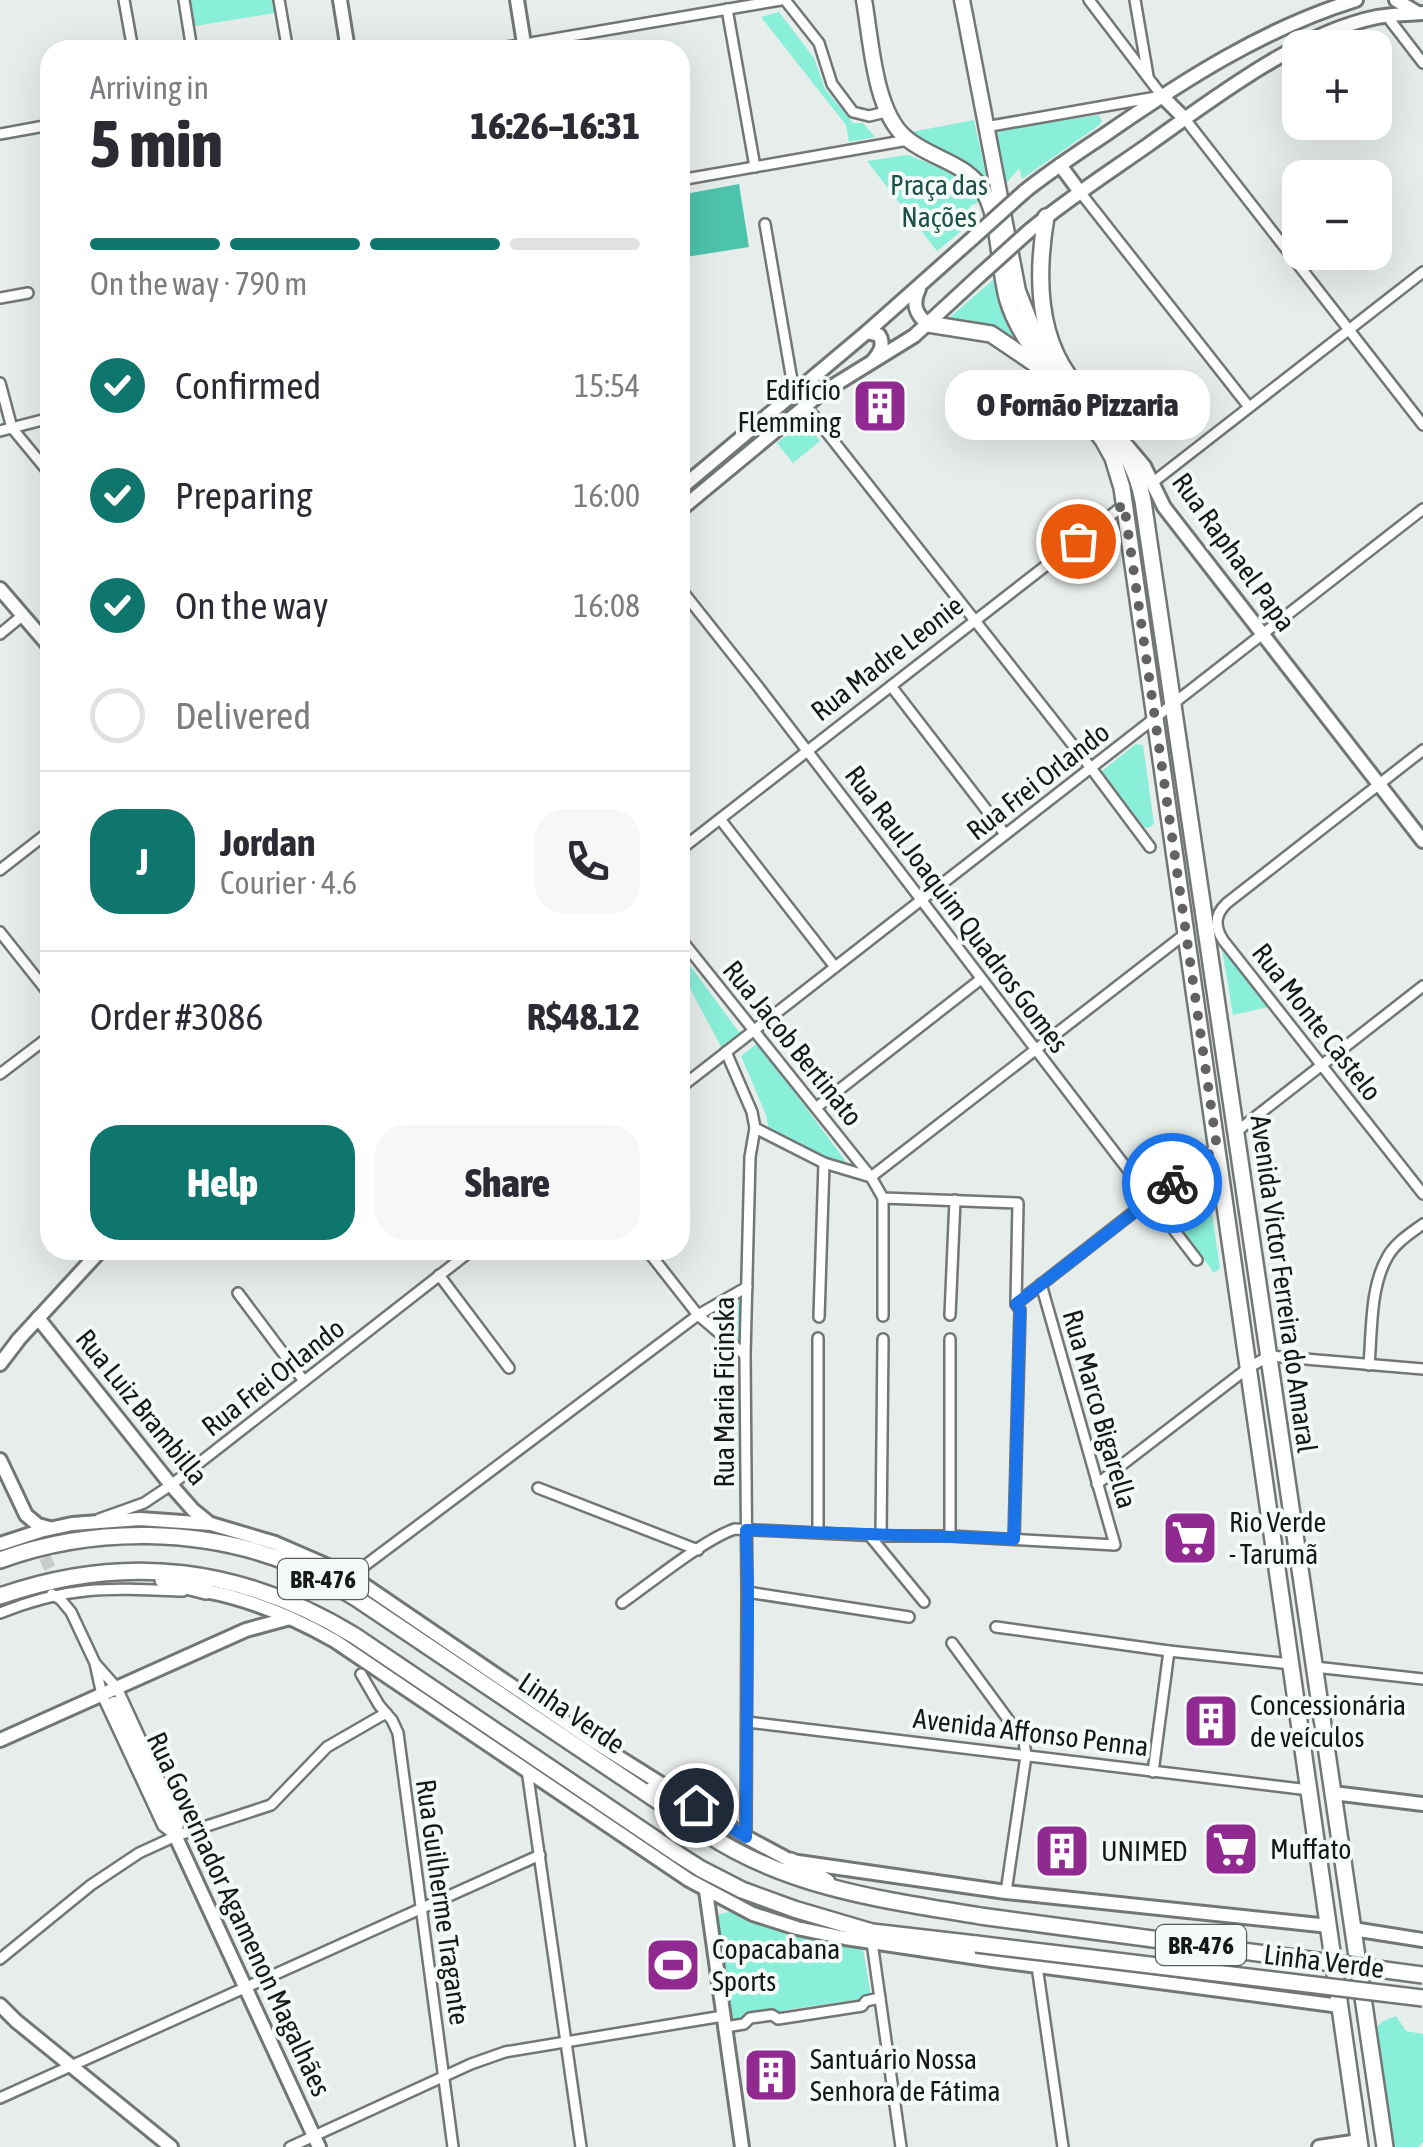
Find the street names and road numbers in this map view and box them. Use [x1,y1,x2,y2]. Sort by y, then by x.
street label: Rua Raphael Papa [1166,467,1302,637]
street label: Rua Madre Leonie [805,589,969,727]
street label: Rua Frei Orlando [961,716,1115,846]
street label: Rua Raul Joaquim Quadros Gomes [839,759,1075,1059]
street label: Rua Monte Castelo [1246,937,1388,1107]
street label: Rua Jacob Bertinato [717,954,869,1132]
street label: Avenida Victor Ferreira do Amaral [1244,1113,1324,1455]
street label: Rua Maria Ficinska [708,1296,740,1488]
street label: Rua Marco Bigarella [1056,1306,1144,1512]
street label: Rua Frei Orlando [196,1312,350,1442]
street label: Rua Luiz Brambilla [70,1323,214,1491]
road number: BR-476 [278,1559,368,1599]
street label: Linha Verde [513,1666,631,1760]
street label: Avenida Affonso Penna [912,1702,1150,1762]
street label: Rua Governador Agamenon Magalhães [140,1727,338,2101]
street label: Rua Guilherme Tragante [410,1777,476,2027]
road number: BR-476 [1156,1925,1246,1965]
street label: Linha Verde [1262,1938,1386,1984]

